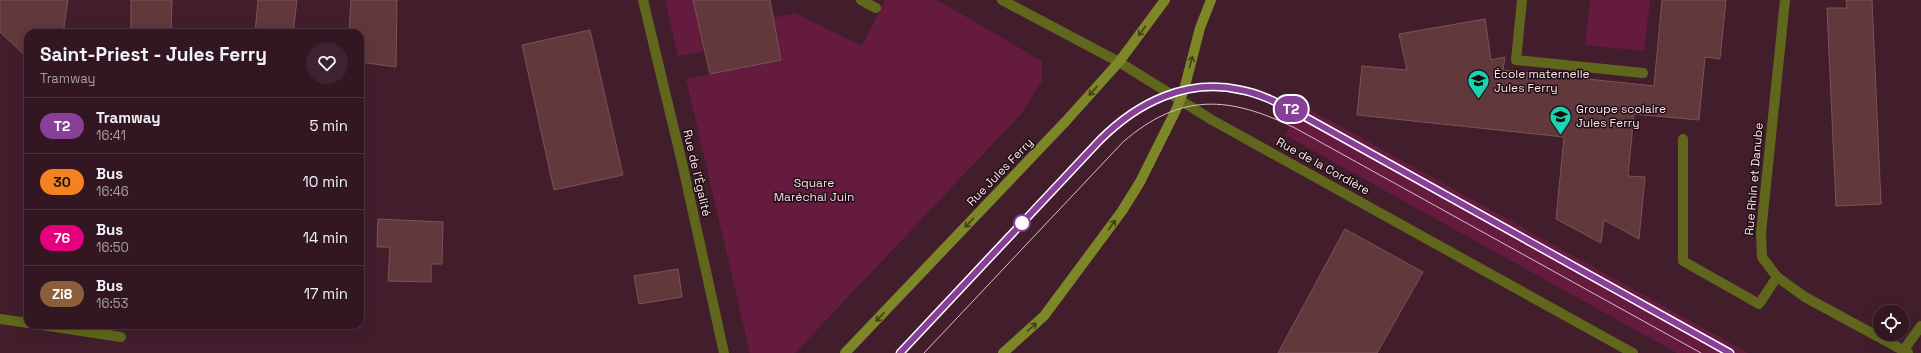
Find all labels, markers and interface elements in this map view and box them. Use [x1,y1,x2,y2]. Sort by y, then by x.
one-way arrow [1138,26,1146,37]
text: Saint-Priest - Jules Ferry [40,42,267,67]
button: heart [306,42,348,84]
one-way arrow [1188,56,1195,69]
place label: École maternelle Jules Ferry [1494,66,1590,96]
school or university icon: École maternelle Jules Ferry [1465,68,1491,101]
text: Tramway [40,70,96,87]
one-way arrow [1088,86,1098,96]
line badge: T2 [1273,96,1309,122]
text: T2 [1283,100,1299,118]
place label: Groupe scolaire Jules Ferry [1576,101,1666,131]
school or university icon: Groupe scolaire Jules Ferry [1547,103,1573,136]
text: Tramway [96,108,161,127]
text: 5 min [309,116,348,135]
text: T2 [54,117,70,135]
street label: Rue Rhin et Danube [1741,122,1767,236]
text: 16:41 [96,127,126,144]
street label: Rue de l'Égalité [679,128,715,218]
street label: Rue de la Cordière [1273,134,1373,198]
street label: Rue Jules Ferry [963,135,1037,209]
text: Bus [96,164,123,183]
text: 10 min [302,172,348,191]
text: 30 [53,173,71,191]
park label: Square Maréchal Juin [774,175,854,205]
text: 16:46 [96,183,129,200]
unlabelled marker [1013,214,1031,232]
one-way arrow [965,218,974,228]
text: Bus [96,220,123,239]
one-way arrow [1108,220,1116,231]
text: 14 min [303,228,348,247]
text: 76 [54,229,70,247]
text: 16:50 [96,239,129,256]
text: Bus [96,276,123,295]
text: 17 min [304,284,348,303]
text: Zi8 [52,285,72,303]
text: 16:53 [96,295,128,312]
map controls [1873,305,1909,341]
button: locate [1873,305,1909,341]
one-way arrow [875,312,885,322]
one-way arrow [1027,322,1037,332]

